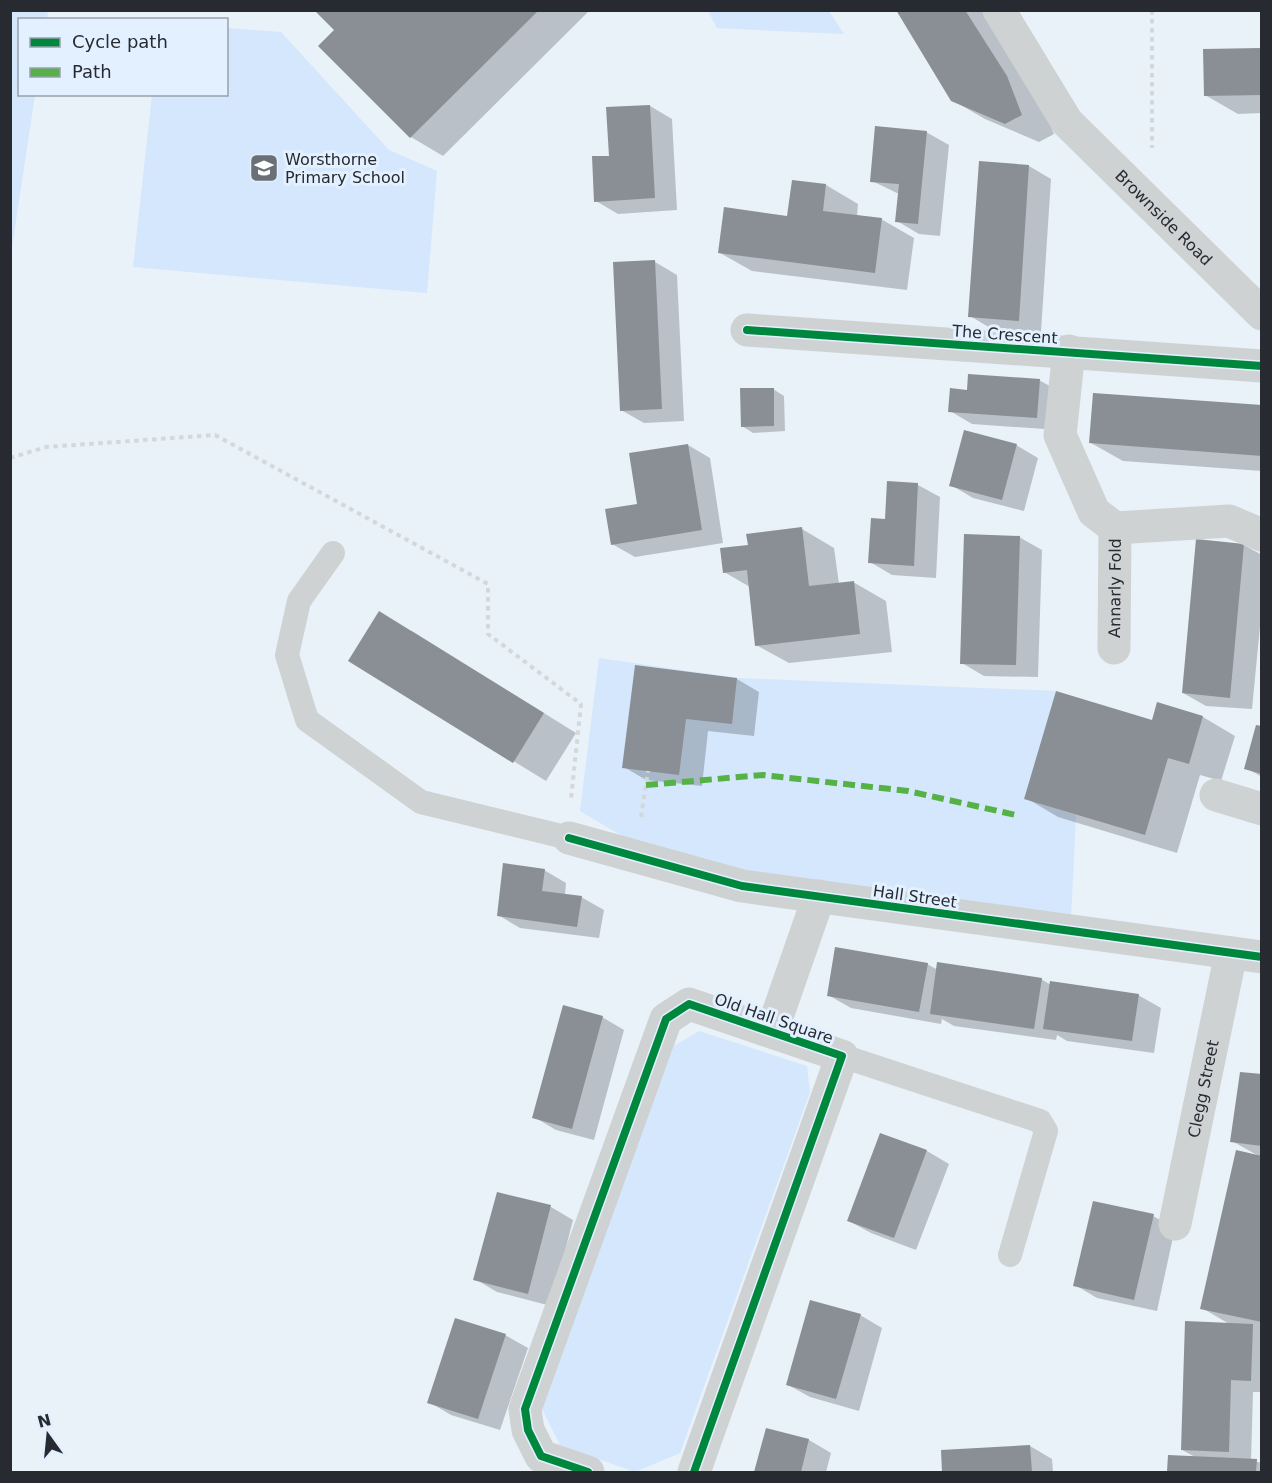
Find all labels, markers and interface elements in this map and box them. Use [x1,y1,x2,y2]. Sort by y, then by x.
legend [18,18,228,96]
text: Cycle path [72,31,168,52]
text: Path [72,61,112,82]
place label: Worsthorne Primary School [285,150,405,187]
school or university icon: Worsthorne Primary School [248,152,280,184]
street label: Brownside Road [1111,166,1216,270]
street label: The Crescent [951,321,1058,348]
street label: Annarly Fold [1105,538,1125,638]
street label: Hall Street [872,881,958,912]
street label: Old Hall Square [712,989,836,1048]
street label: Clegg Street [1184,1038,1223,1140]
north arrow [18,1405,78,1465]
text: N [35,1410,53,1432]

